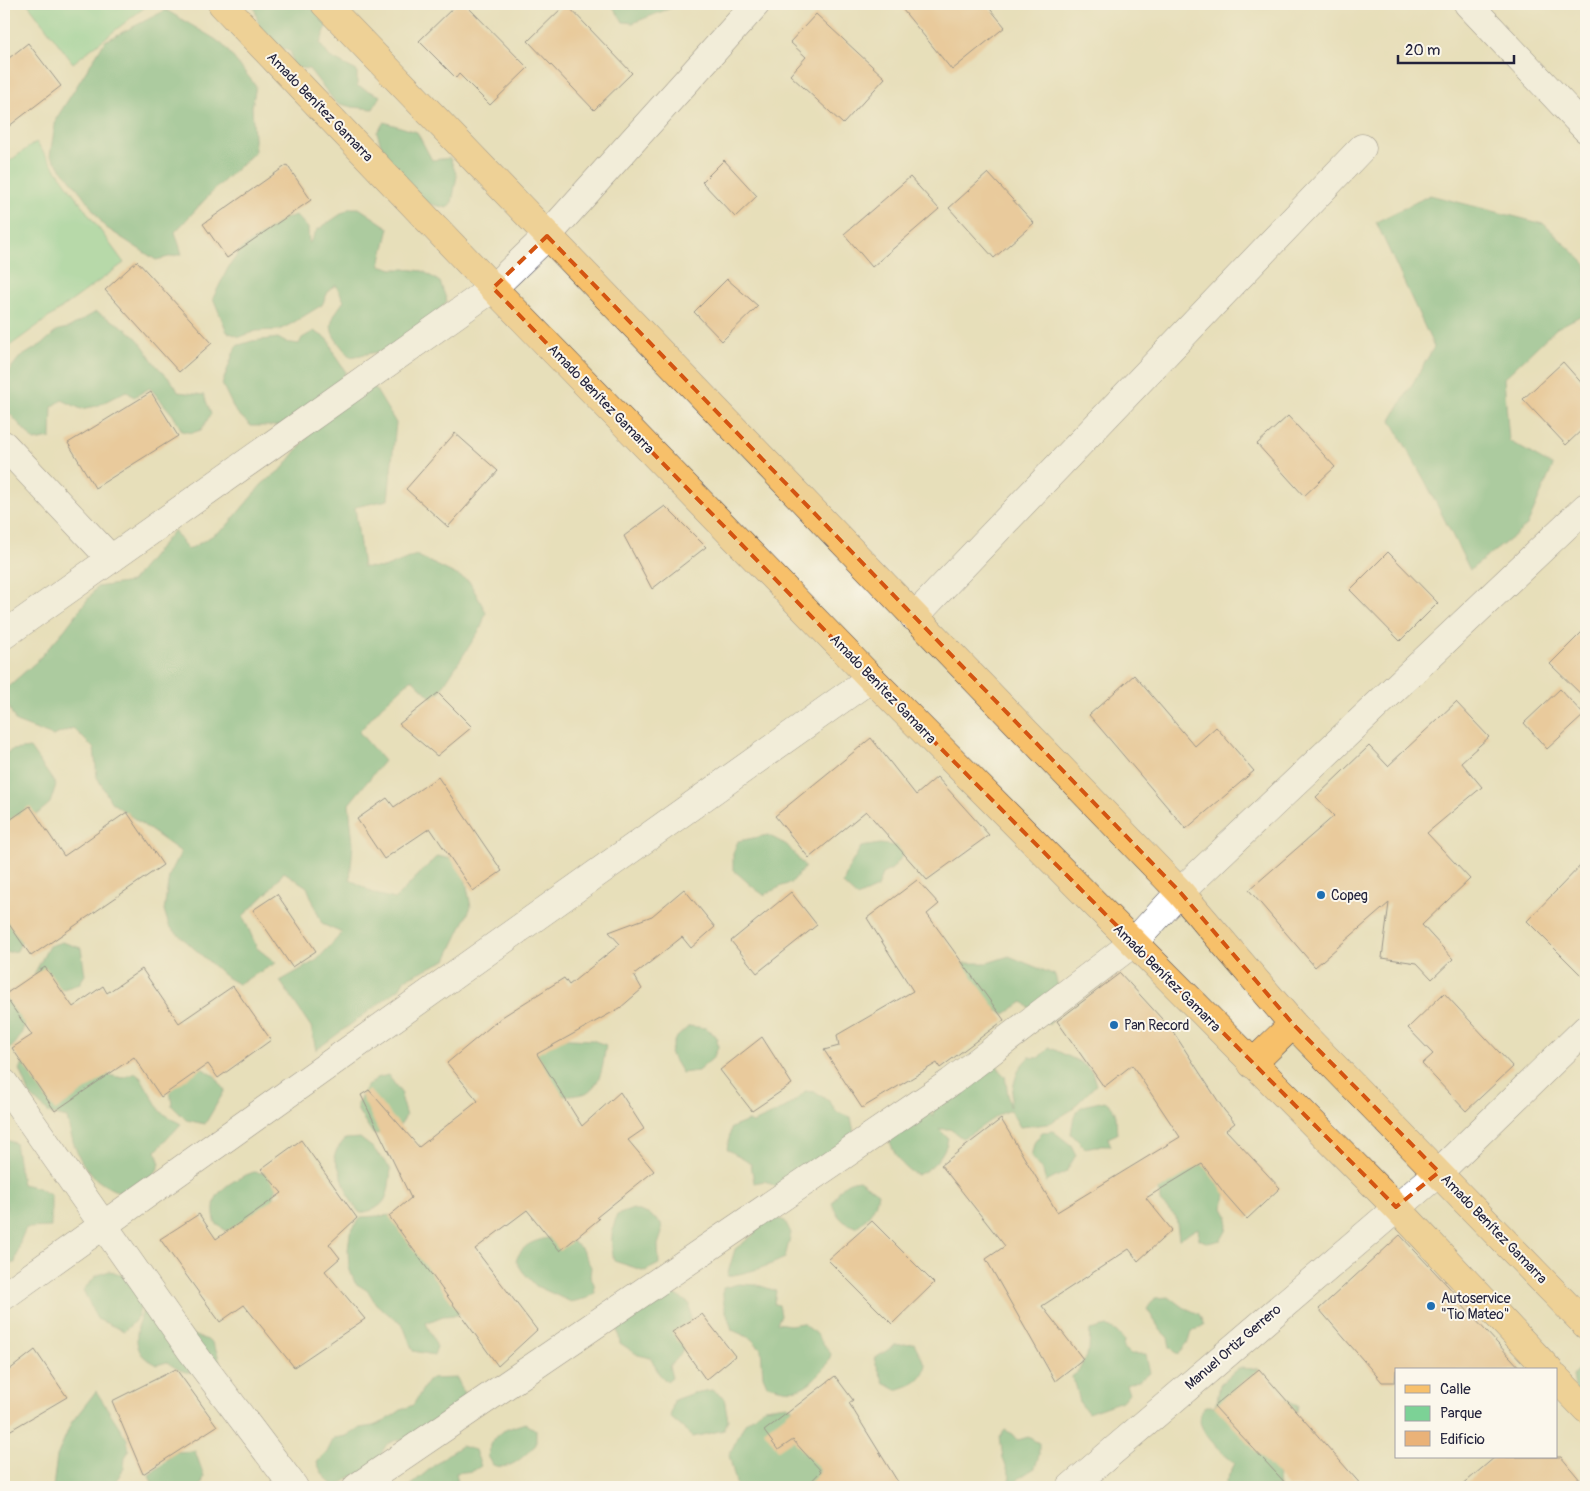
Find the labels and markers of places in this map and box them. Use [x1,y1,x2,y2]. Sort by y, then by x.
place label: Copeg [1331,887,1368,904]
marker: Copeg [1315,889,1327,901]
place label: Pan Record [1124,1017,1190,1034]
marker: Pan Record [1108,1019,1120,1031]
place label: Autoservice "Tio Mateo" [1441,1290,1511,1323]
marker: Autoservice "Tio Mateo" [1425,1300,1437,1312]

